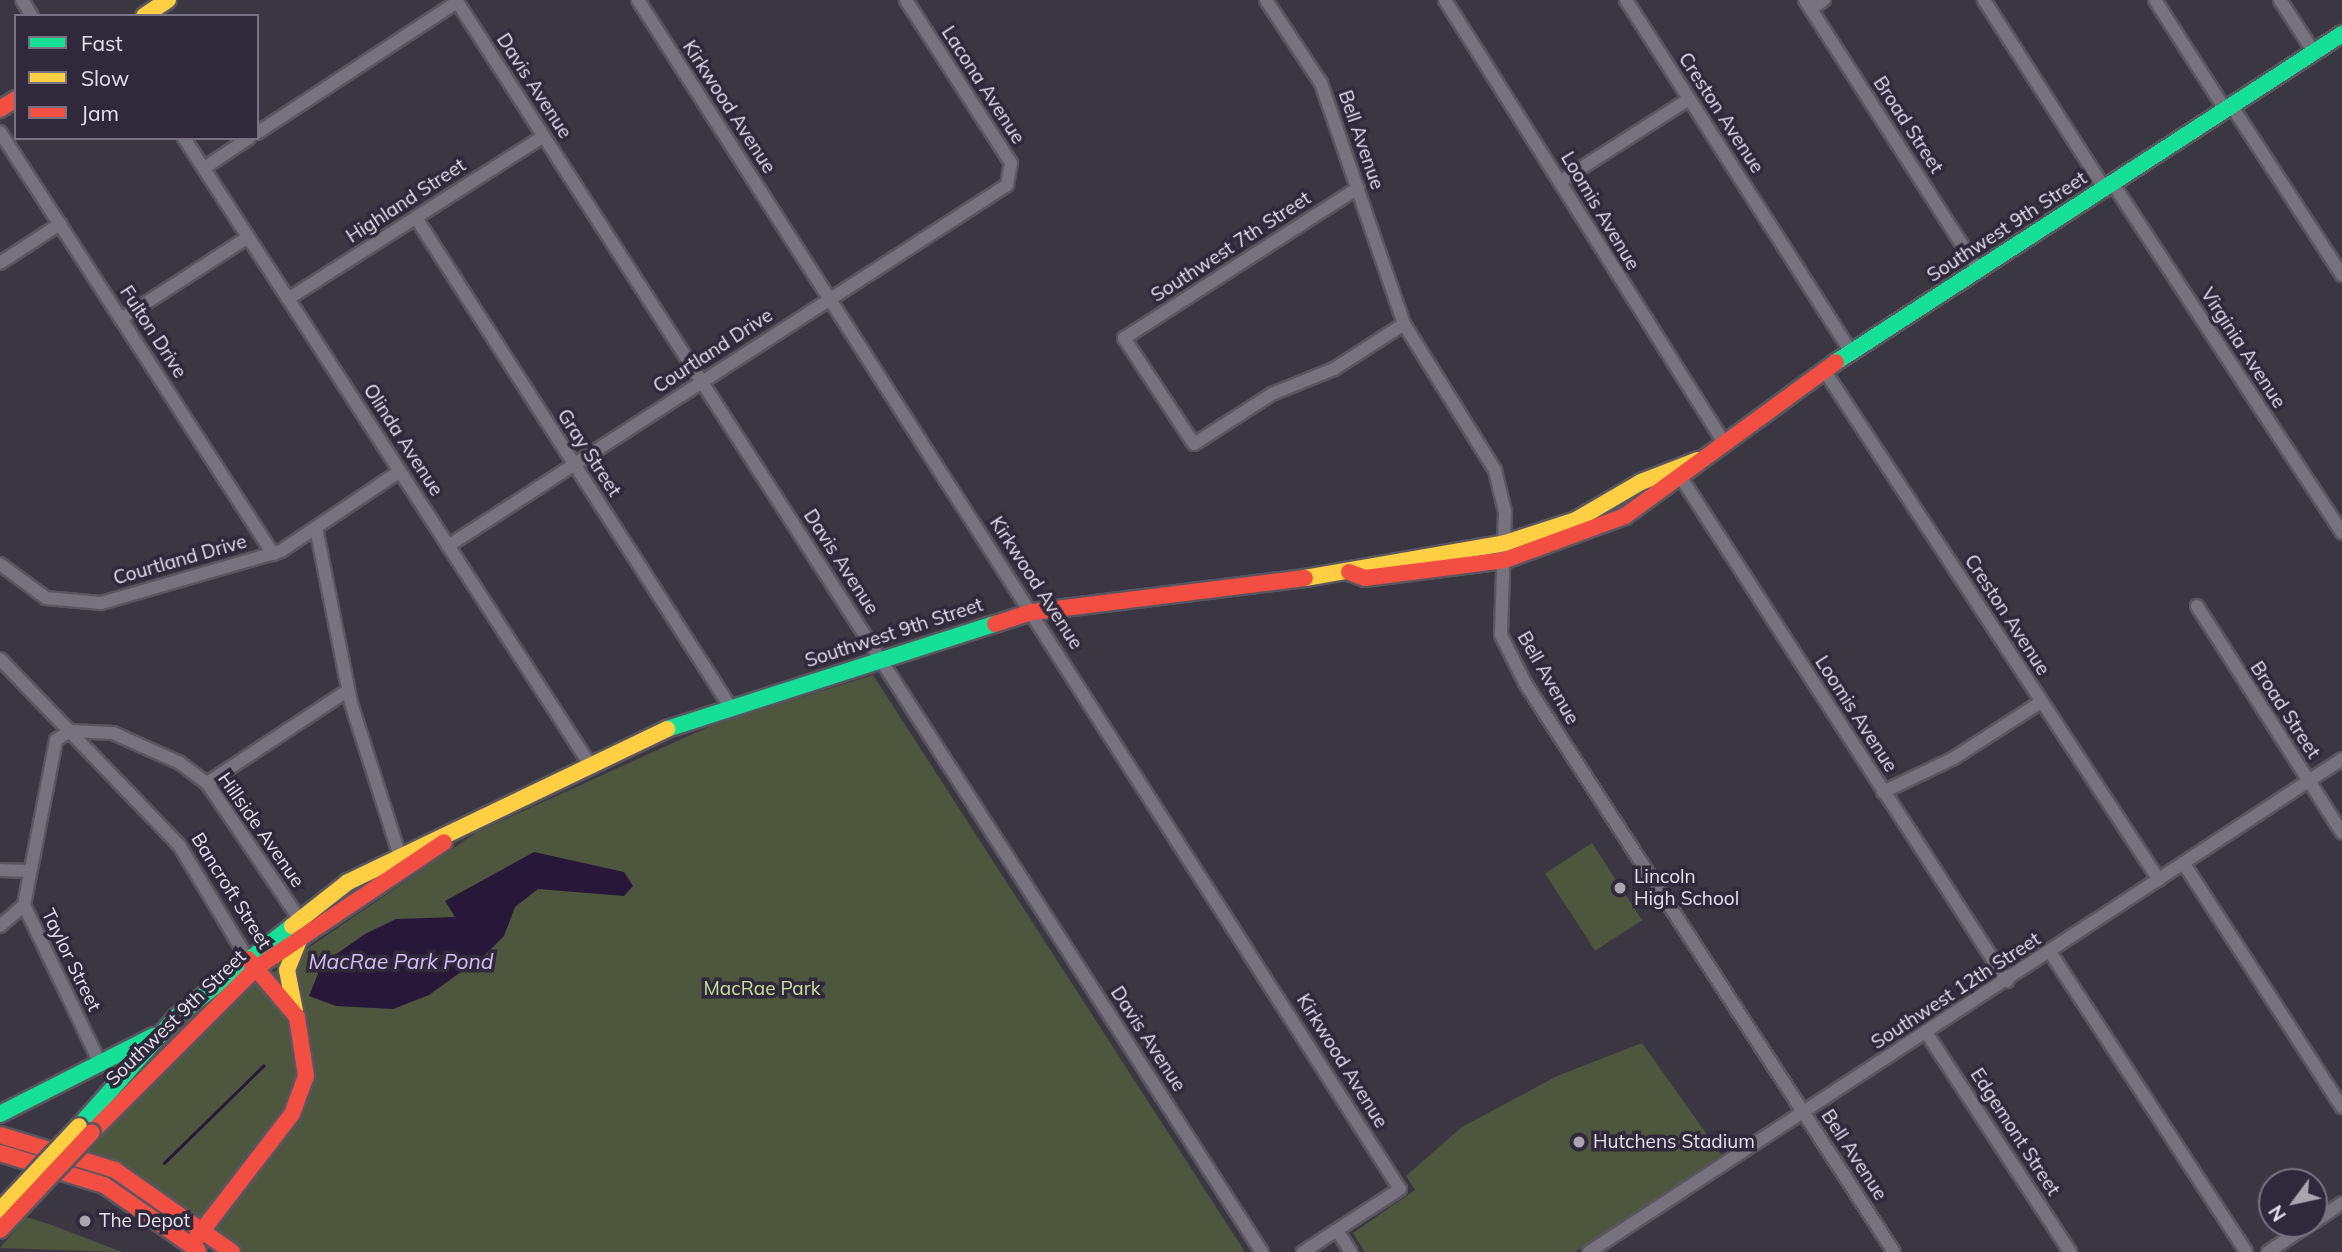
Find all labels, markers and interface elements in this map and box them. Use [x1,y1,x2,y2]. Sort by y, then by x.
legend [14,14,259,140]
street label: Lacona Avenue [937,22,1029,148]
street label: Davis Avenue [492,29,576,143]
text: Fast [81,30,123,56]
street label: Kirkwood Avenue [678,36,780,178]
street label: Creston Avenue [1674,48,1768,178]
text: Slow [81,65,129,91]
street label: Broad Street [1868,72,1948,178]
street label: Bell Avenue [1333,87,1389,193]
text: Jam [81,100,119,126]
street label: Loomis Avenue [1556,148,1644,274]
street label: Highland Street [342,154,470,248]
street label: Southwest 9th Street [1923,167,2091,287]
street label: Southwest 7th Street [1147,187,1315,307]
street label: Fulton Drive [115,282,191,382]
street label: Virginia Avenue [2196,284,2290,412]
street label: Courtland Drive [649,304,777,398]
street label: Olinda Avenue [358,380,448,500]
street label: Gray Street [552,405,626,501]
street label: Davis Avenue [799,505,883,619]
street label: Kirkwood Avenue [985,512,1087,654]
street label: Courtland Drive [111,530,249,590]
street label: Creston Avenue [1960,550,2054,680]
street label: Southwest 9th Street [802,593,986,673]
street label: Bell Avenue [1512,628,1584,728]
street label: Loomis Avenue [1810,652,1902,776]
street label: Broad Street [2245,657,2325,763]
street label: Hillside Avenue [213,768,309,892]
street label: Bancroft Street [186,829,276,953]
place label: Lincoln High School [1634,866,1739,910]
marker: Lincoln High School [1612,880,1628,896]
street label: Taylor Street [36,905,106,1015]
street label: Southwest 12th Street [1867,928,2045,1054]
street label: Southwest 9th Street [101,945,251,1091]
water label: MacRae Park Pond [309,948,493,974]
park label: MacRae Park [704,978,820,1000]
street label: Davis Avenue [1106,982,1190,1096]
street label: Kirkwood Avenue [1292,990,1392,1132]
street label: Edgemont Street [1965,1064,2065,1200]
street label: Bell Avenue [1816,1105,1892,1205]
place label: Hutchens Stadium [1593,1131,1755,1153]
marker: Hutchens Stadium [1571,1134,1587,1150]
north arrow [2258,1168,2328,1238]
text: N [2263,1201,2291,1226]
place label: The Depot [99,1210,190,1232]
marker: The Depot [77,1213,93,1229]

